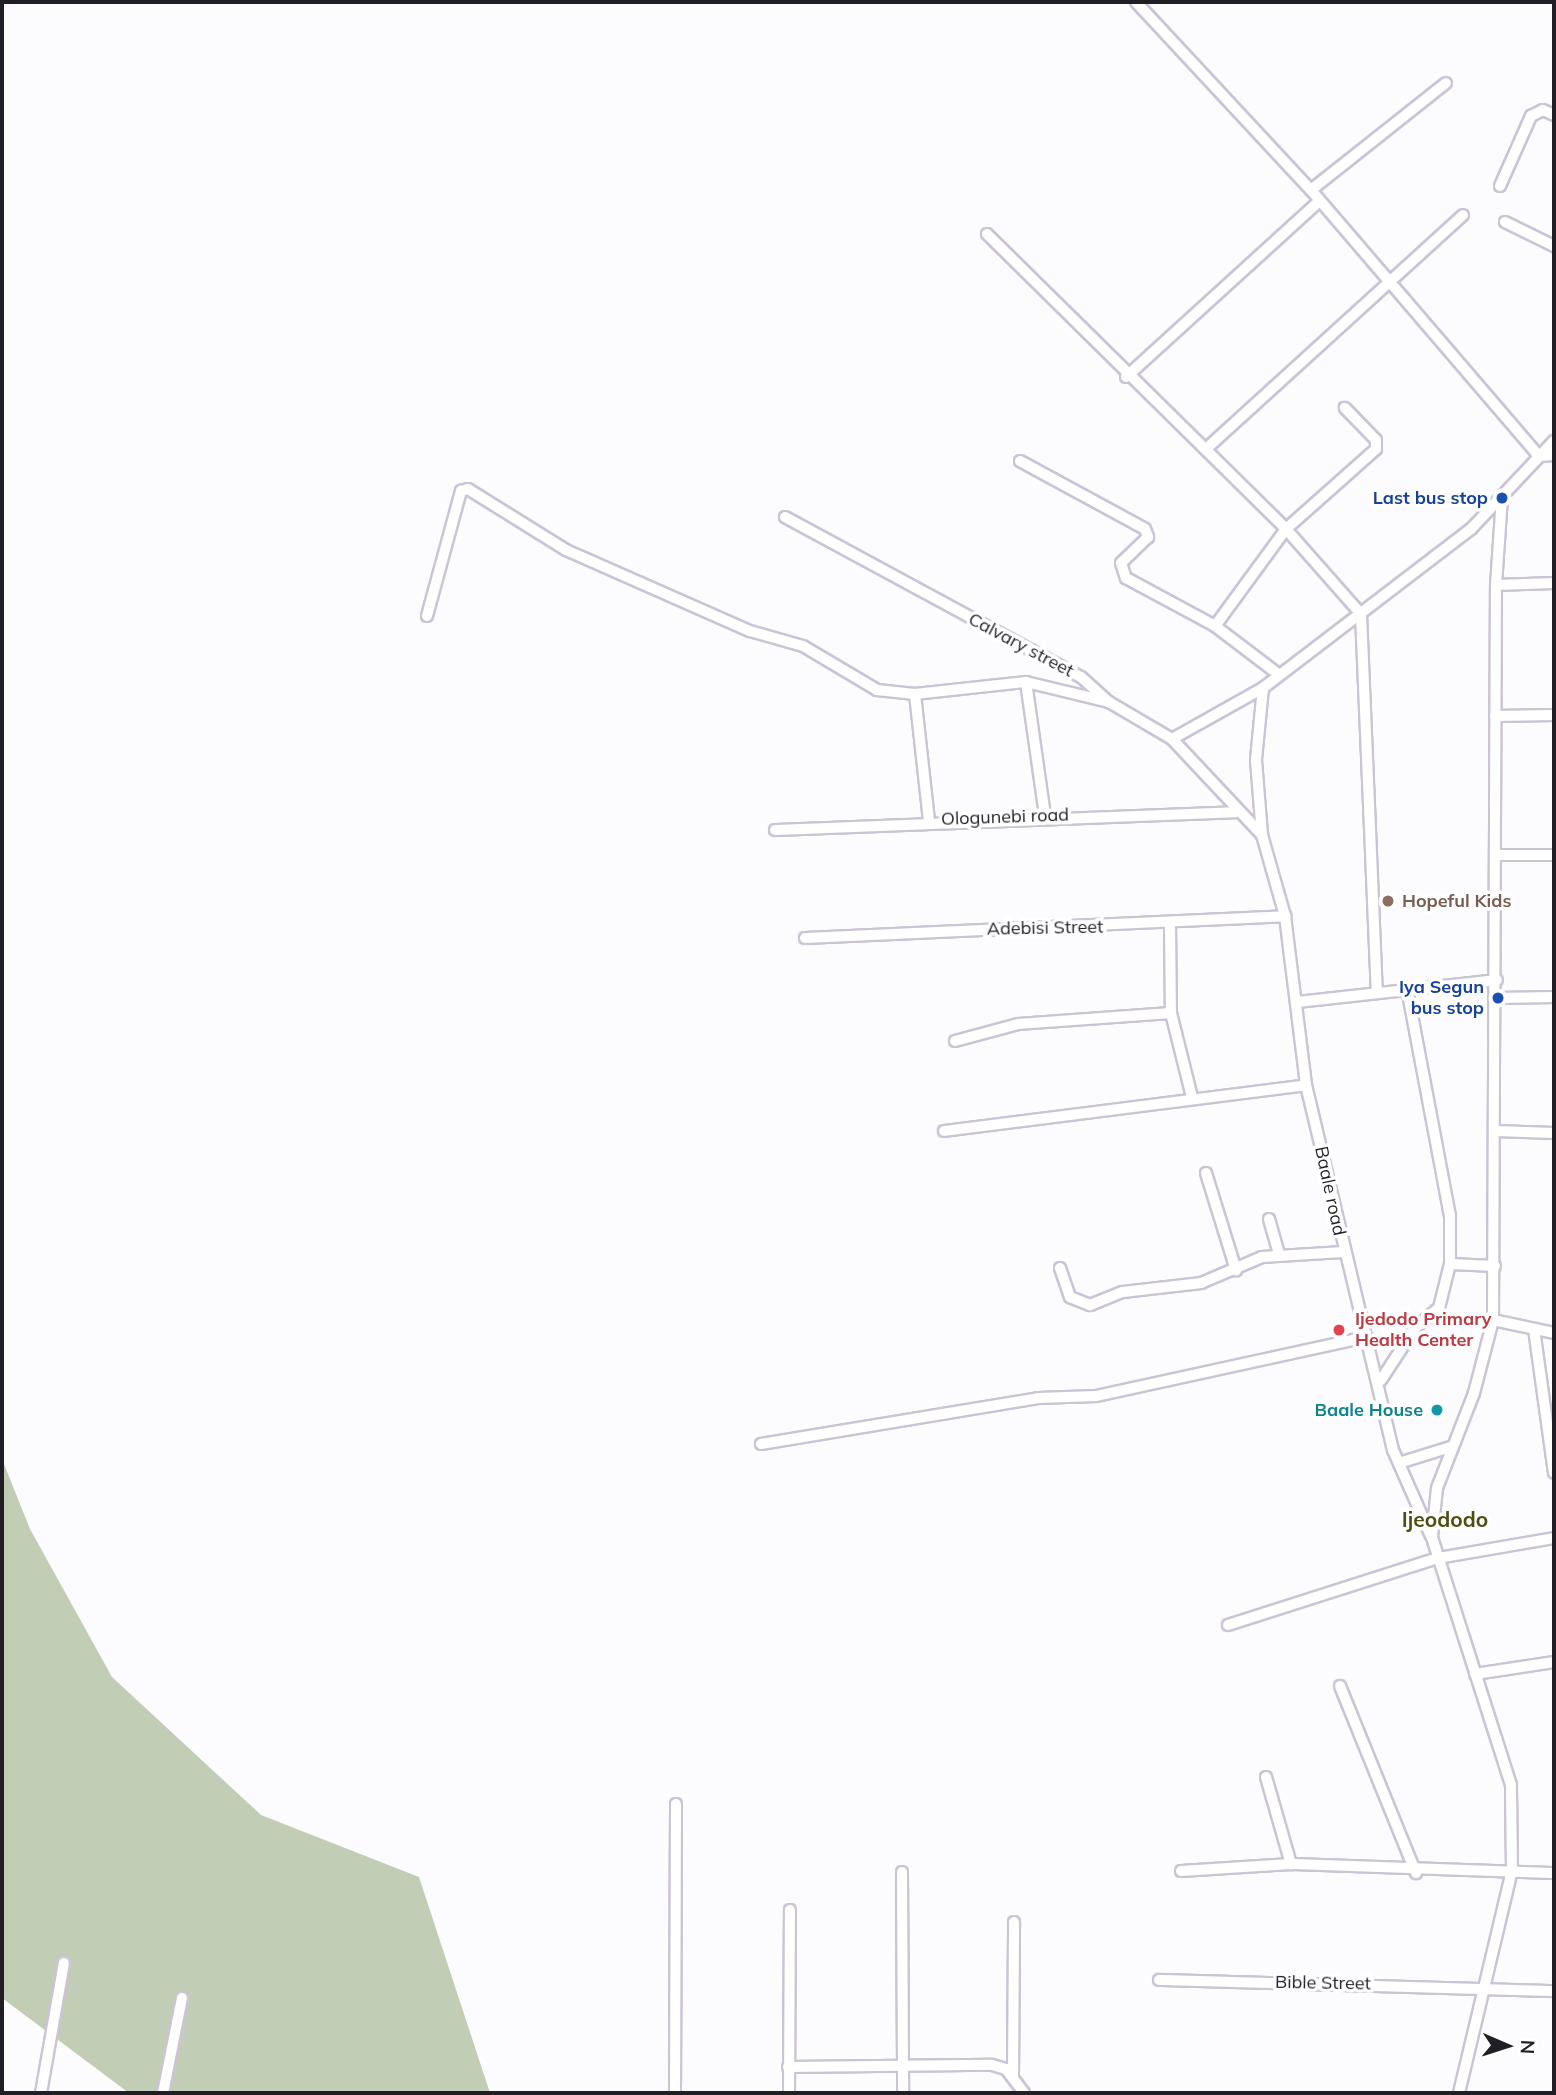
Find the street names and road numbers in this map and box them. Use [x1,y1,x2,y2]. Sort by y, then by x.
street label: Calvary street [965,608,1077,682]
street label: Ologunebi road [941,804,1069,830]
street label: Adebisi Street [987,916,1103,940]
street label: Baale road [1310,1144,1350,1238]
street label: Bible Street [1275,1971,1371,1995]

